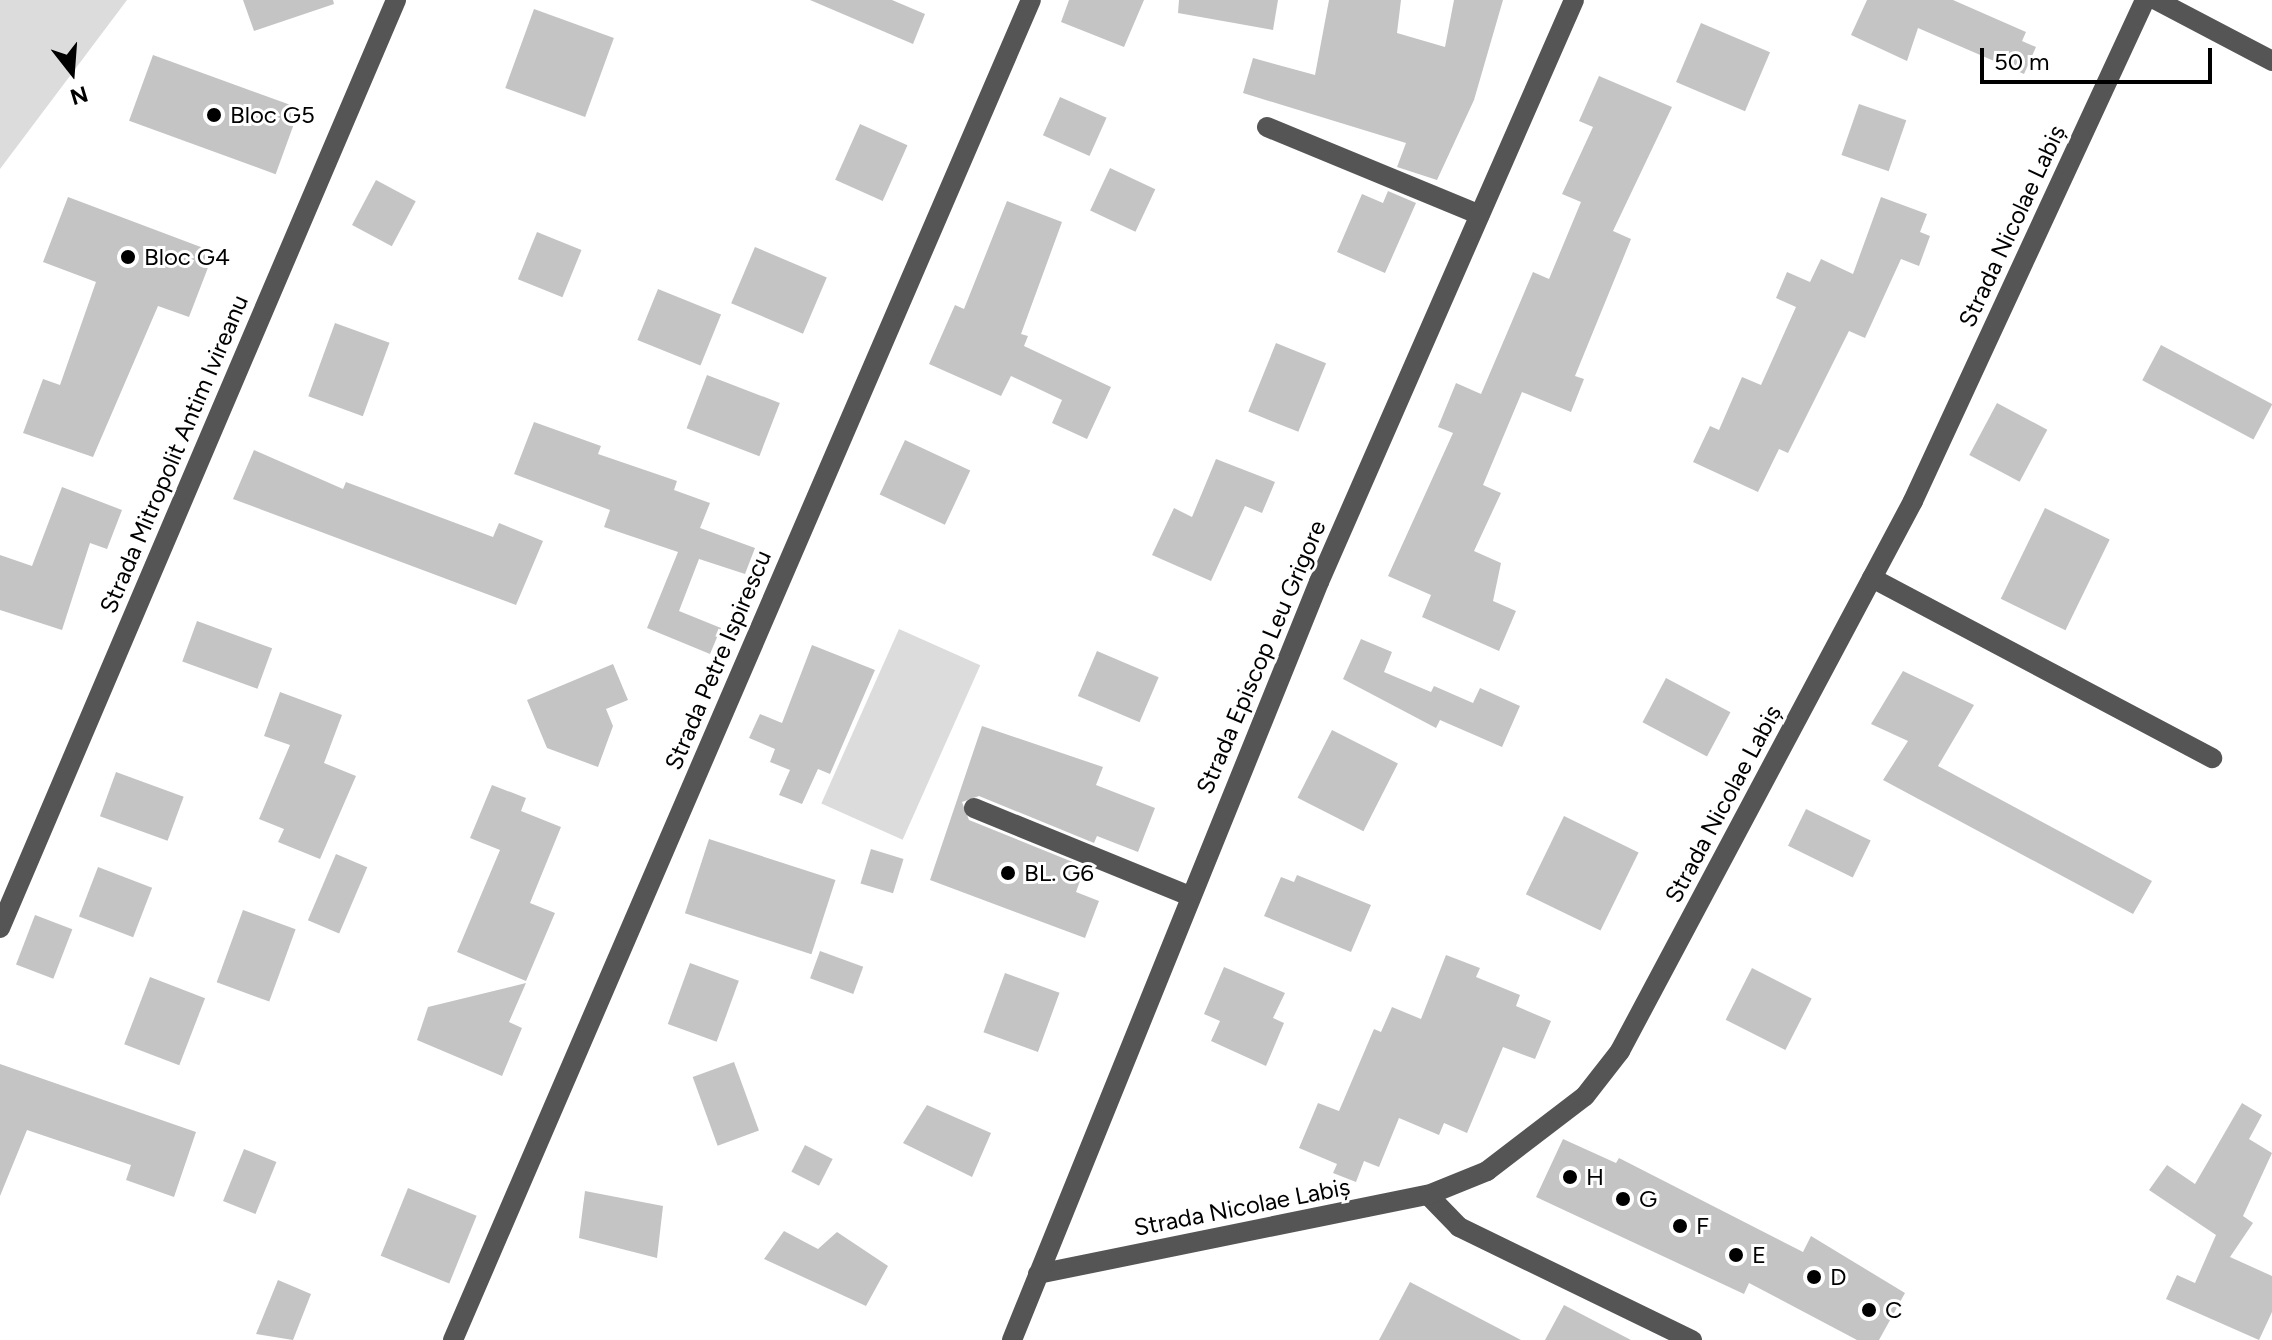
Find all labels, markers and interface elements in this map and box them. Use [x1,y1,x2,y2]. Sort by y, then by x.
north arrow [32,32,112,112]
scale bar [1984,32,2216,82]
text: 50 m [1994,47,2050,76]
text: N [67,80,91,111]
place label: Bloc G5 [230,101,315,129]
marker: Bloc G5 [205,106,223,124]
street label: Strada Nicolae Labiș [1953,120,2071,332]
place label: Bloc G4 [144,243,230,271]
marker: Bloc G4 [119,248,137,266]
street label: Strada Mitropolit Antim Ivireanu [94,291,254,617]
street label: Strada Episcop Leu Grigore [1190,516,1332,798]
street label: Strada Petre Ispirescu [659,546,777,774]
street label: Strada Nicolae Labiș [1659,700,1787,908]
place label: BL. G6 [1024,859,1094,887]
marker: BL. G6 [999,864,1017,882]
place label: H [1586,1163,1604,1191]
marker: H [1561,1168,1579,1186]
street label: Strada Nicolae Labiș [1131,1172,1353,1242]
place label: G [1639,1185,1657,1213]
marker: G [1614,1190,1632,1208]
place label: F [1696,1212,1709,1240]
marker: F [1671,1217,1689,1235]
place label: E [1752,1241,1766,1269]
marker: E [1727,1246,1745,1264]
place label: D [1830,1263,1847,1291]
marker: D [1805,1268,1823,1286]
place label: C [1885,1296,1902,1324]
marker: C [1860,1301,1878,1319]

